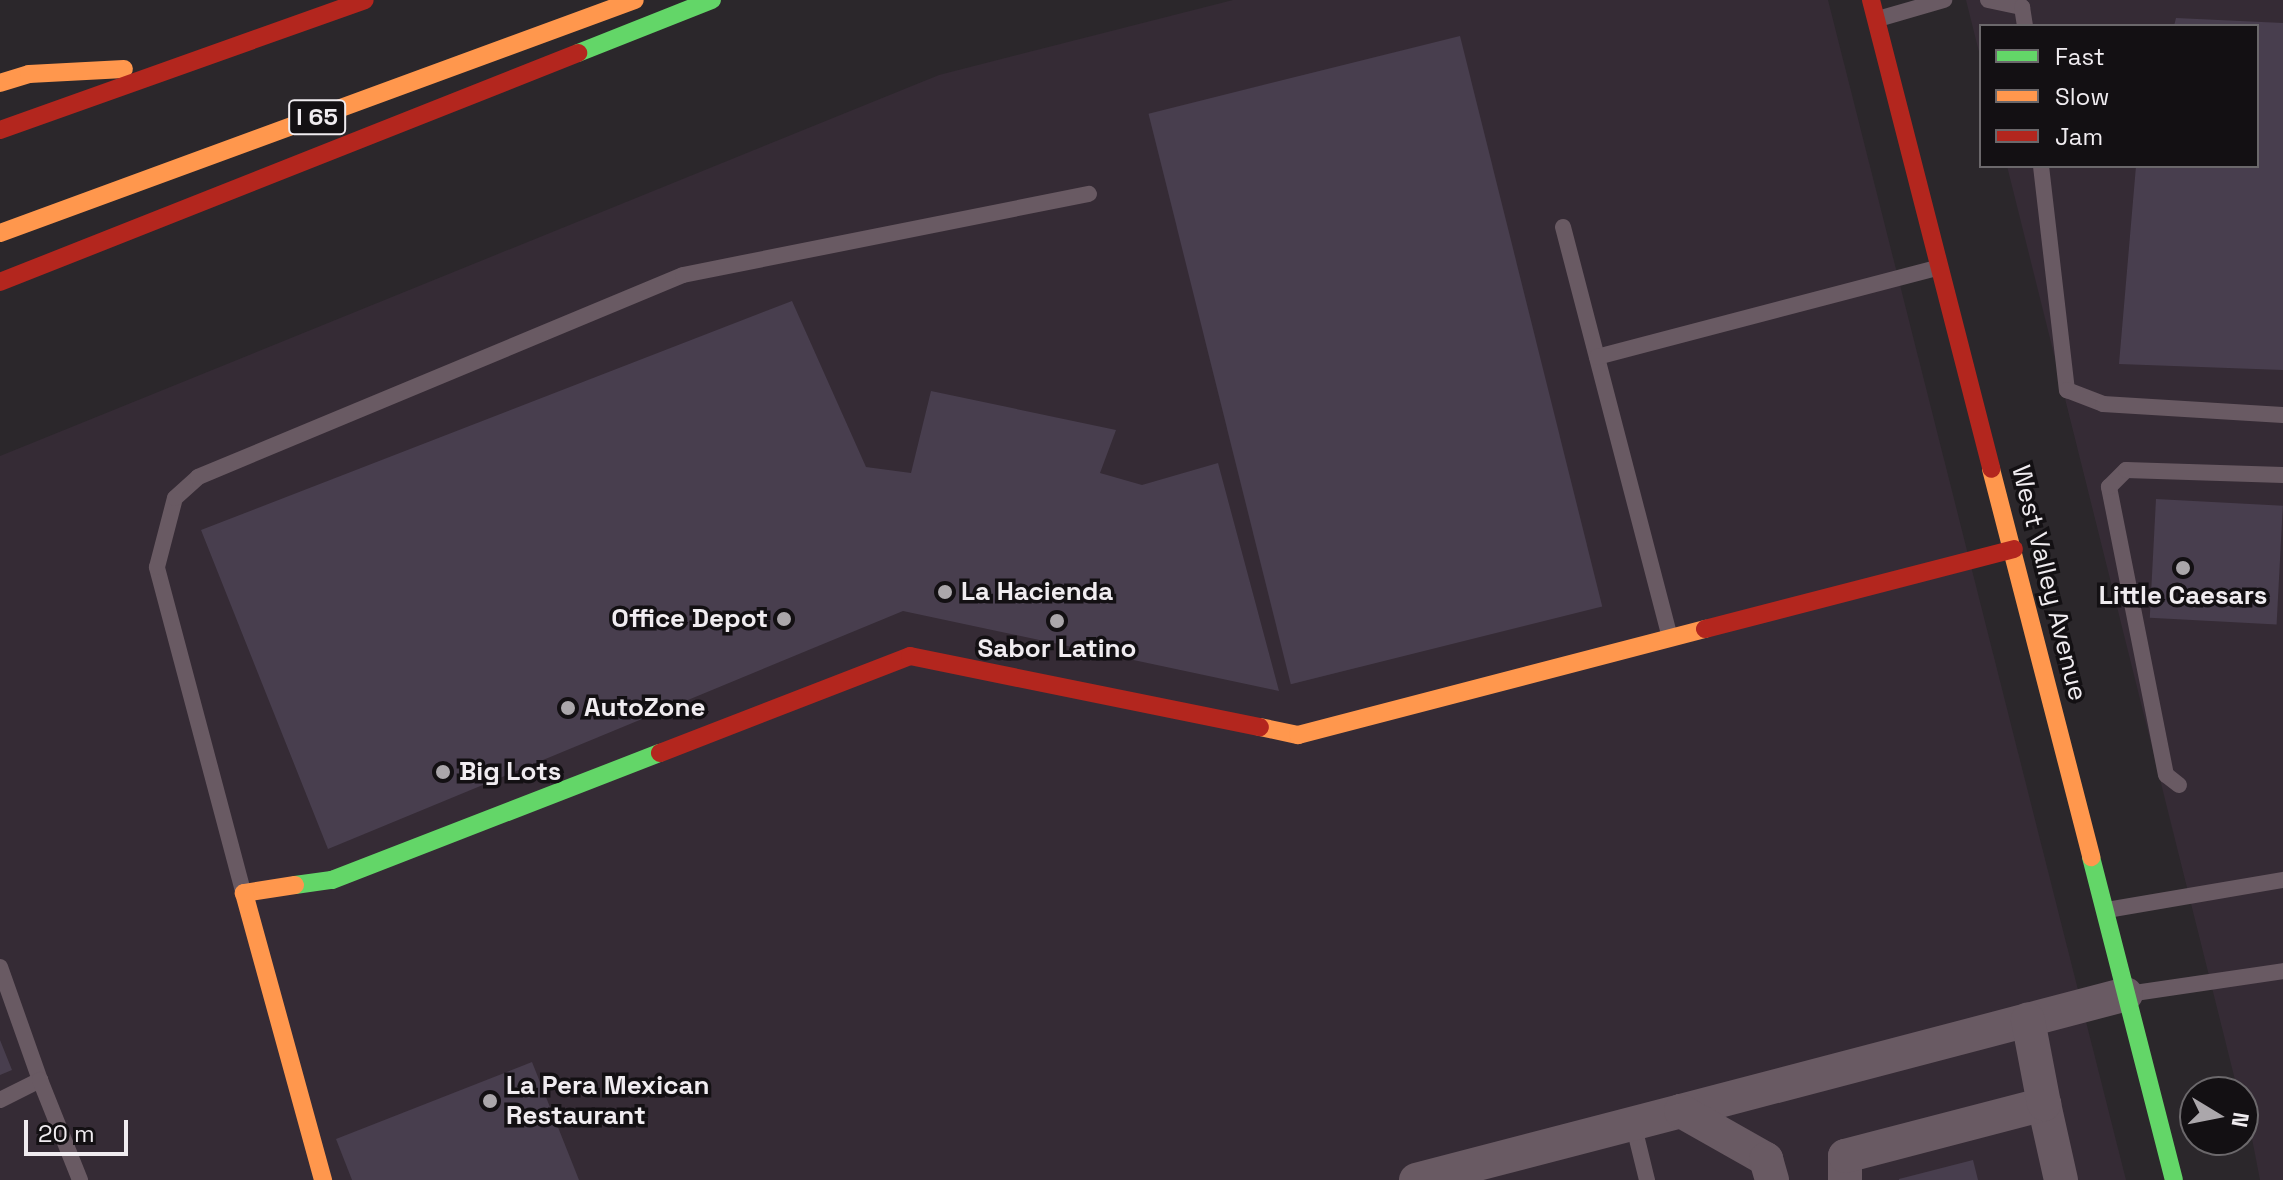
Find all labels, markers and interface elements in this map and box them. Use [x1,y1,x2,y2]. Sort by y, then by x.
legend [1979,24,2259,168]
text: Fast [2055,41,2105,72]
text: Slow [2055,81,2109,112]
road number: I 65 [287,97,347,137]
text: Jam [2055,121,2103,152]
street label: West Valley Avenue [2005,462,2093,704]
marker: Little Caesars [2174,559,2192,577]
place label: La Hacienda [961,576,1113,608]
place label: Little Caesars [2099,580,2267,612]
marker: La Hacienda [936,583,954,601]
place label: Office Depot [611,603,768,635]
marker: Office Depot [775,610,793,628]
marker: Sabor Latino [1048,612,1066,630]
place label: Sabor Latino [977,633,1137,665]
place label: AutoZone [584,692,705,724]
marker: AutoZone [559,699,577,717]
place label: Big Lots [459,756,561,788]
marker: Big Lots [434,763,452,781]
place label: La Pera Mexican Restaurant [506,1070,709,1132]
north arrow [2179,1076,2259,1156]
marker: La Pera Mexican Restaurant [481,1092,499,1110]
scale bar [28,1104,132,1154]
text: N [2226,1110,2256,1130]
text: 20 m [38,1118,95,1149]

